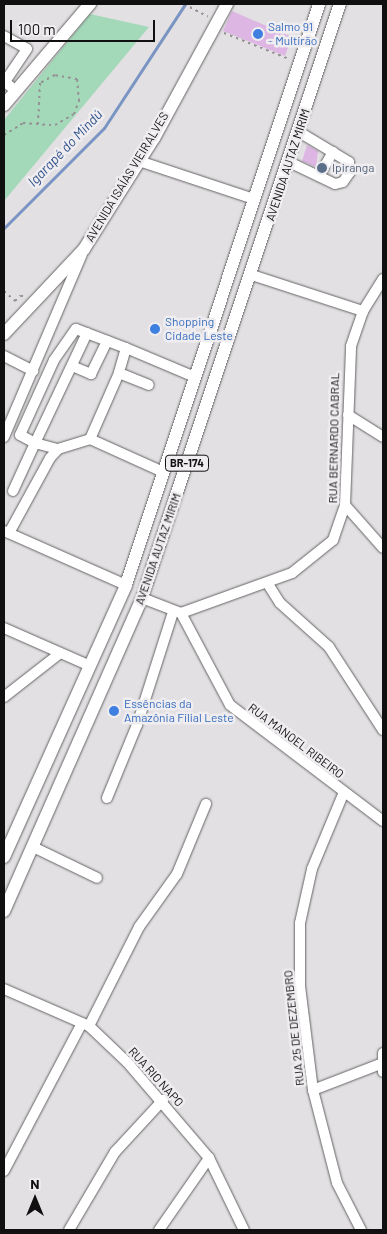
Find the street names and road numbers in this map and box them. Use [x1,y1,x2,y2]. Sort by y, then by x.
street label: AVENIDA AUTAZ MIRIM [263,107,313,223]
street label: AVENIDA ISAÍAS VIEIRALVES [82,109,172,245]
street label: RUA BERNARDO CABRAL [326,372,342,504]
road number: BR-174 [164,454,210,472]
street label: AVENIDA AUTAZ MIRIM [132,491,184,607]
street label: RUA MANOEL RIBEIRO [245,700,347,782]
street label: RUA 25 DE DEZEMBRO [281,969,307,1087]
street label: RUA RIO NAPO [126,1044,186,1110]

